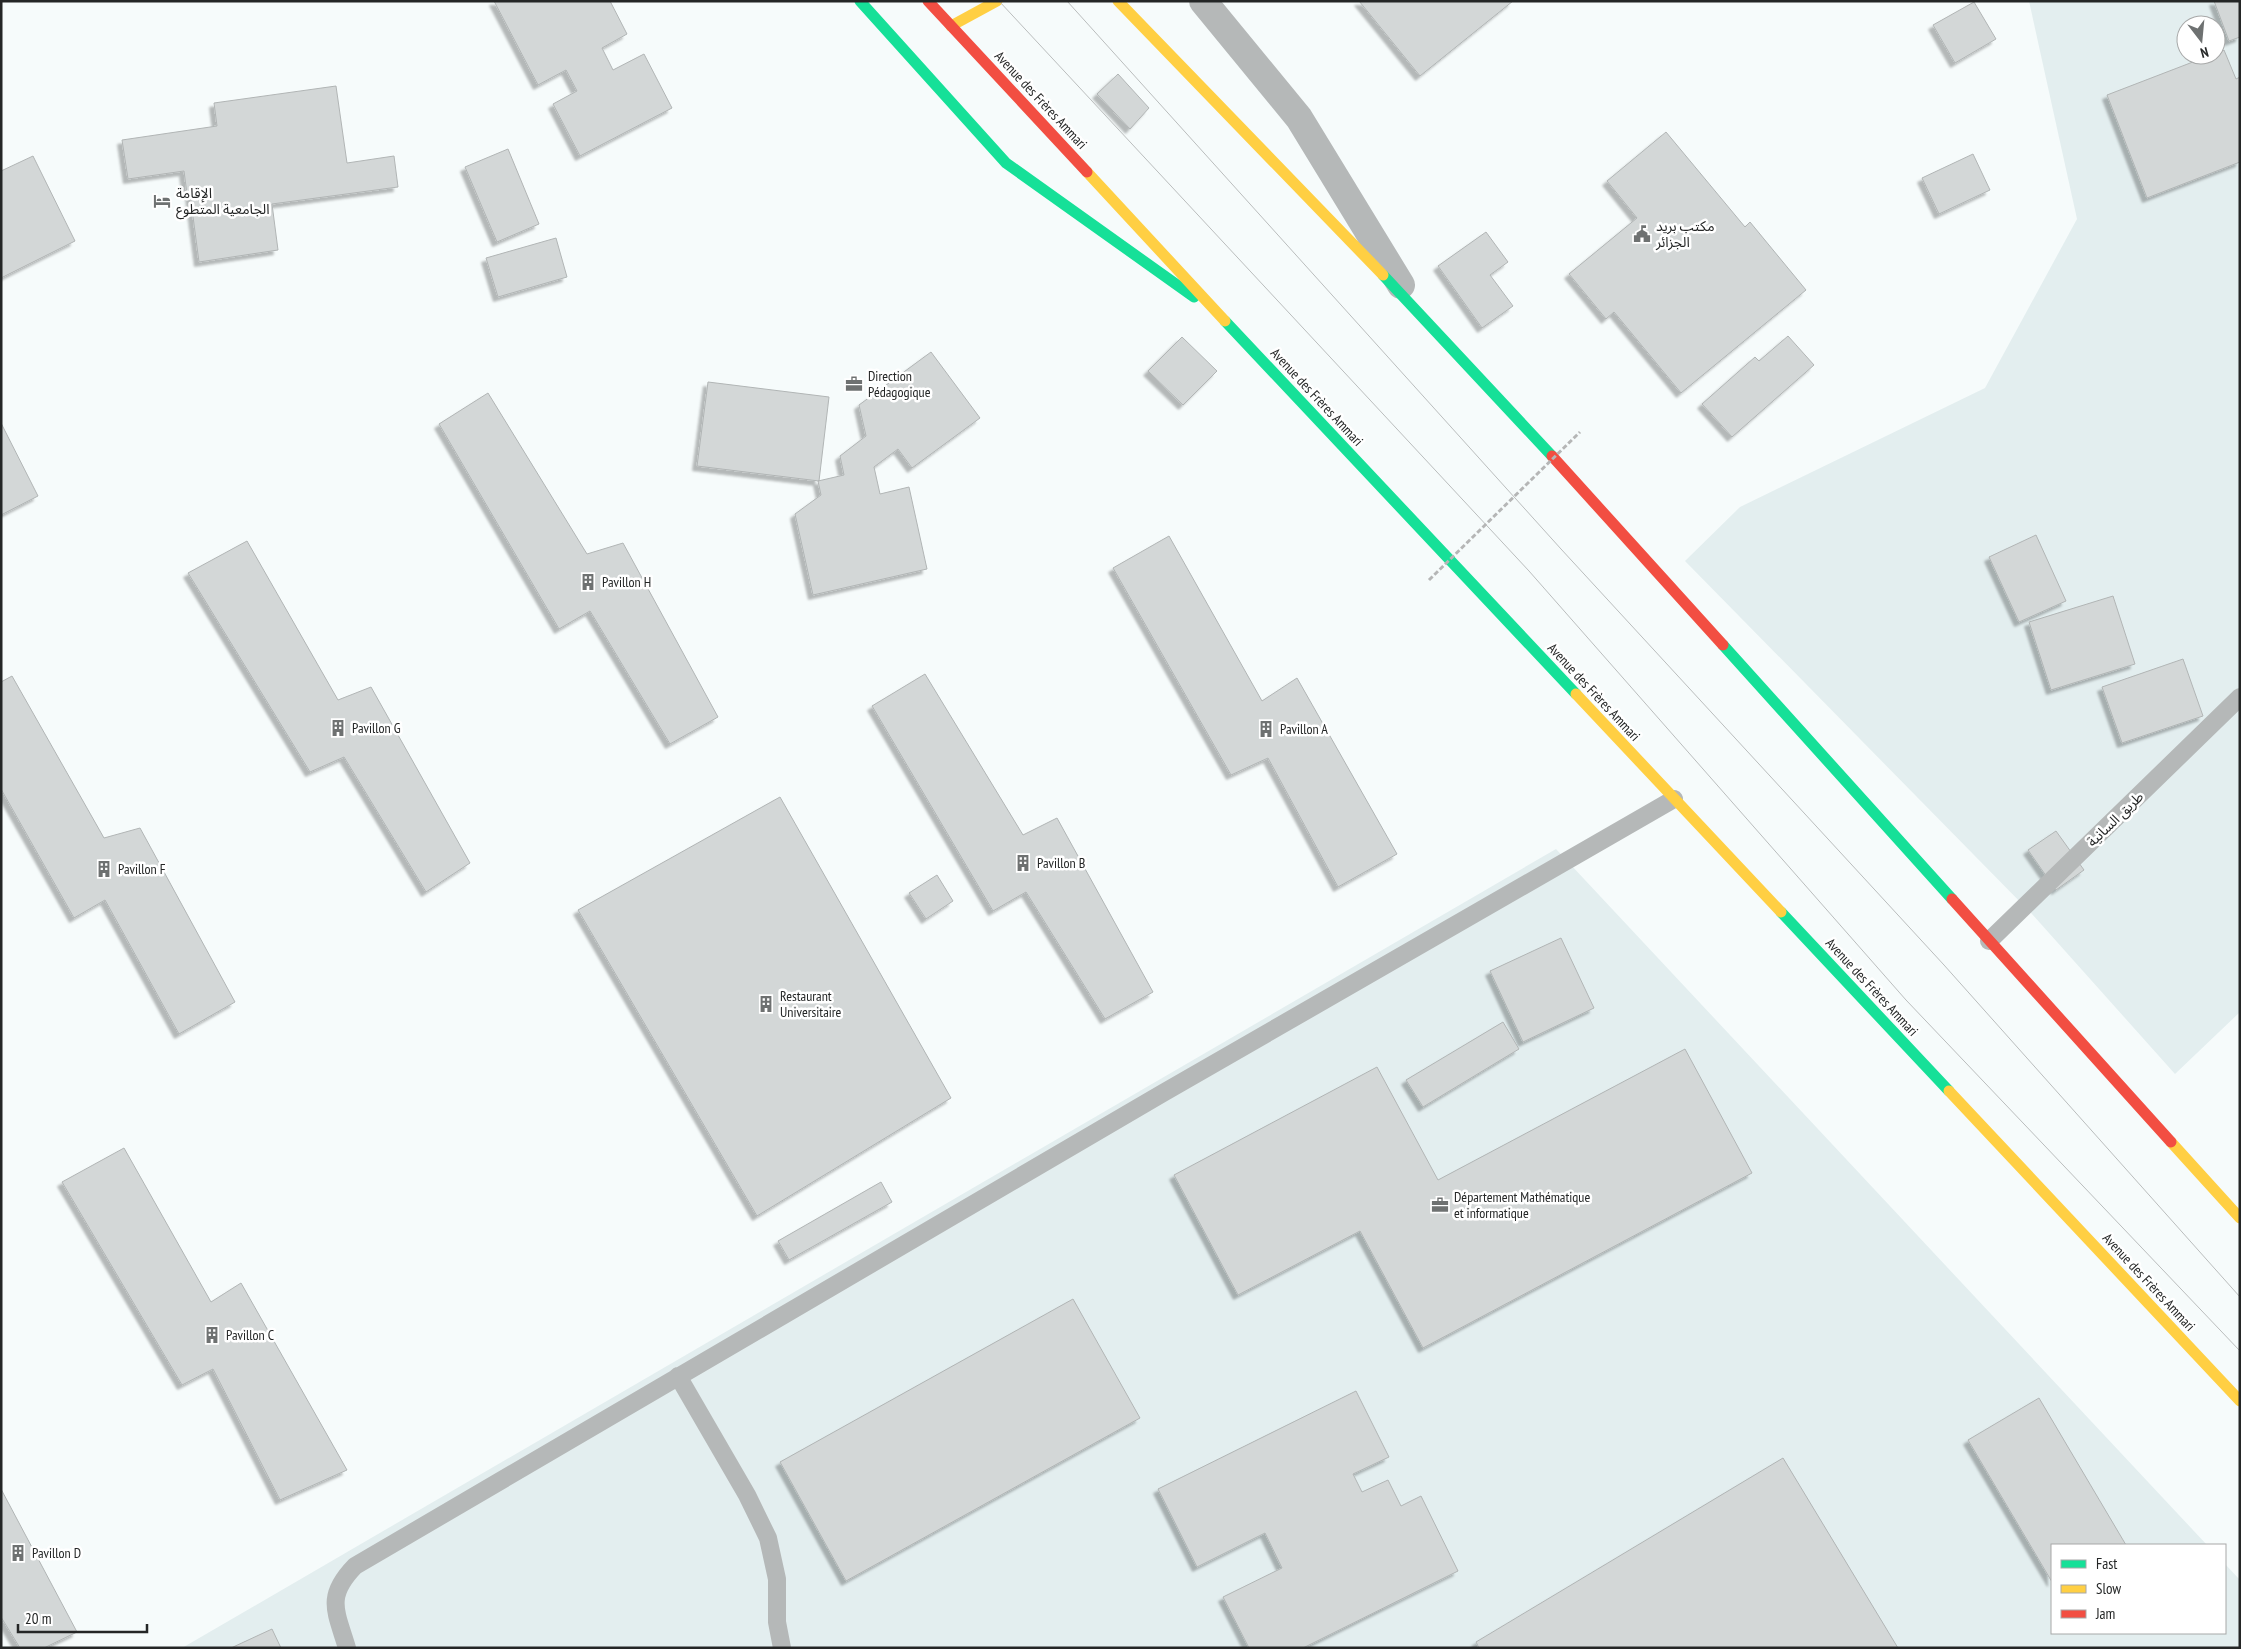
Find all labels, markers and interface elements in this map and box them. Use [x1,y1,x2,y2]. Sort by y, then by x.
north arrow [2176,15,2226,65]
text: N [2198,43,2211,62]
street label: Avenue des Frères Ammari [991,47,1091,153]
place label: الإقامة الجامعية المتطوع [176,184,270,220]
hotel icon: الإقامة الجامعية المتطوع [152,191,172,211]
place label: مكتب بريد الجزائر [1655,217,1714,251]
public building icon: مكتب بريد الجزائر [1632,224,1652,244]
street label: Avenue des Frères Ammari [1267,344,1367,450]
place label: Direction Pédagogique [868,367,931,401]
office icon: Direction Pédagogique [844,374,864,394]
building icon: Pavillon H [578,572,598,592]
place label: Pavillon H [602,573,651,591]
street label: Avenue des Frères Ammari [1544,639,1644,745]
building icon: Pavillon G [328,718,348,738]
place label: Pavillon G [352,719,401,737]
building icon: Pavillon A [1256,719,1276,739]
place label: Pavillon A [1280,720,1328,738]
street label: طريق السانية [2083,788,2148,851]
building icon: Pavillon B [1013,853,1033,873]
place label: Pavillon B [1037,854,1085,872]
building icon: Pavillon F [94,859,114,879]
place label: Pavillon F [118,860,166,878]
street label: Avenue des Frères Ammari [1822,934,1922,1040]
place label: Restaurant Universitaire [780,987,842,1021]
building icon: Restaurant Universitaire [756,994,776,1014]
place label: Département Mathématique et informatique [1454,1188,1590,1222]
office icon: Département Mathématique et informatique [1430,1195,1450,1215]
street label: Avenue des Frères Ammari [2099,1229,2199,1335]
building icon: Pavillon C [202,1325,222,1345]
place label: Pavillon C [226,1326,275,1344]
building icon: Pavillon D [8,1543,28,1563]
place label: Pavillon D [32,1544,81,1562]
legend [2051,1544,2226,1634]
text: Fast [2096,1554,2117,1573]
text: Slow [2096,1579,2121,1598]
scale bar [18,1602,146,1634]
text: Jam [2095,1604,2115,1623]
text: 20 m [25,1609,51,1628]

